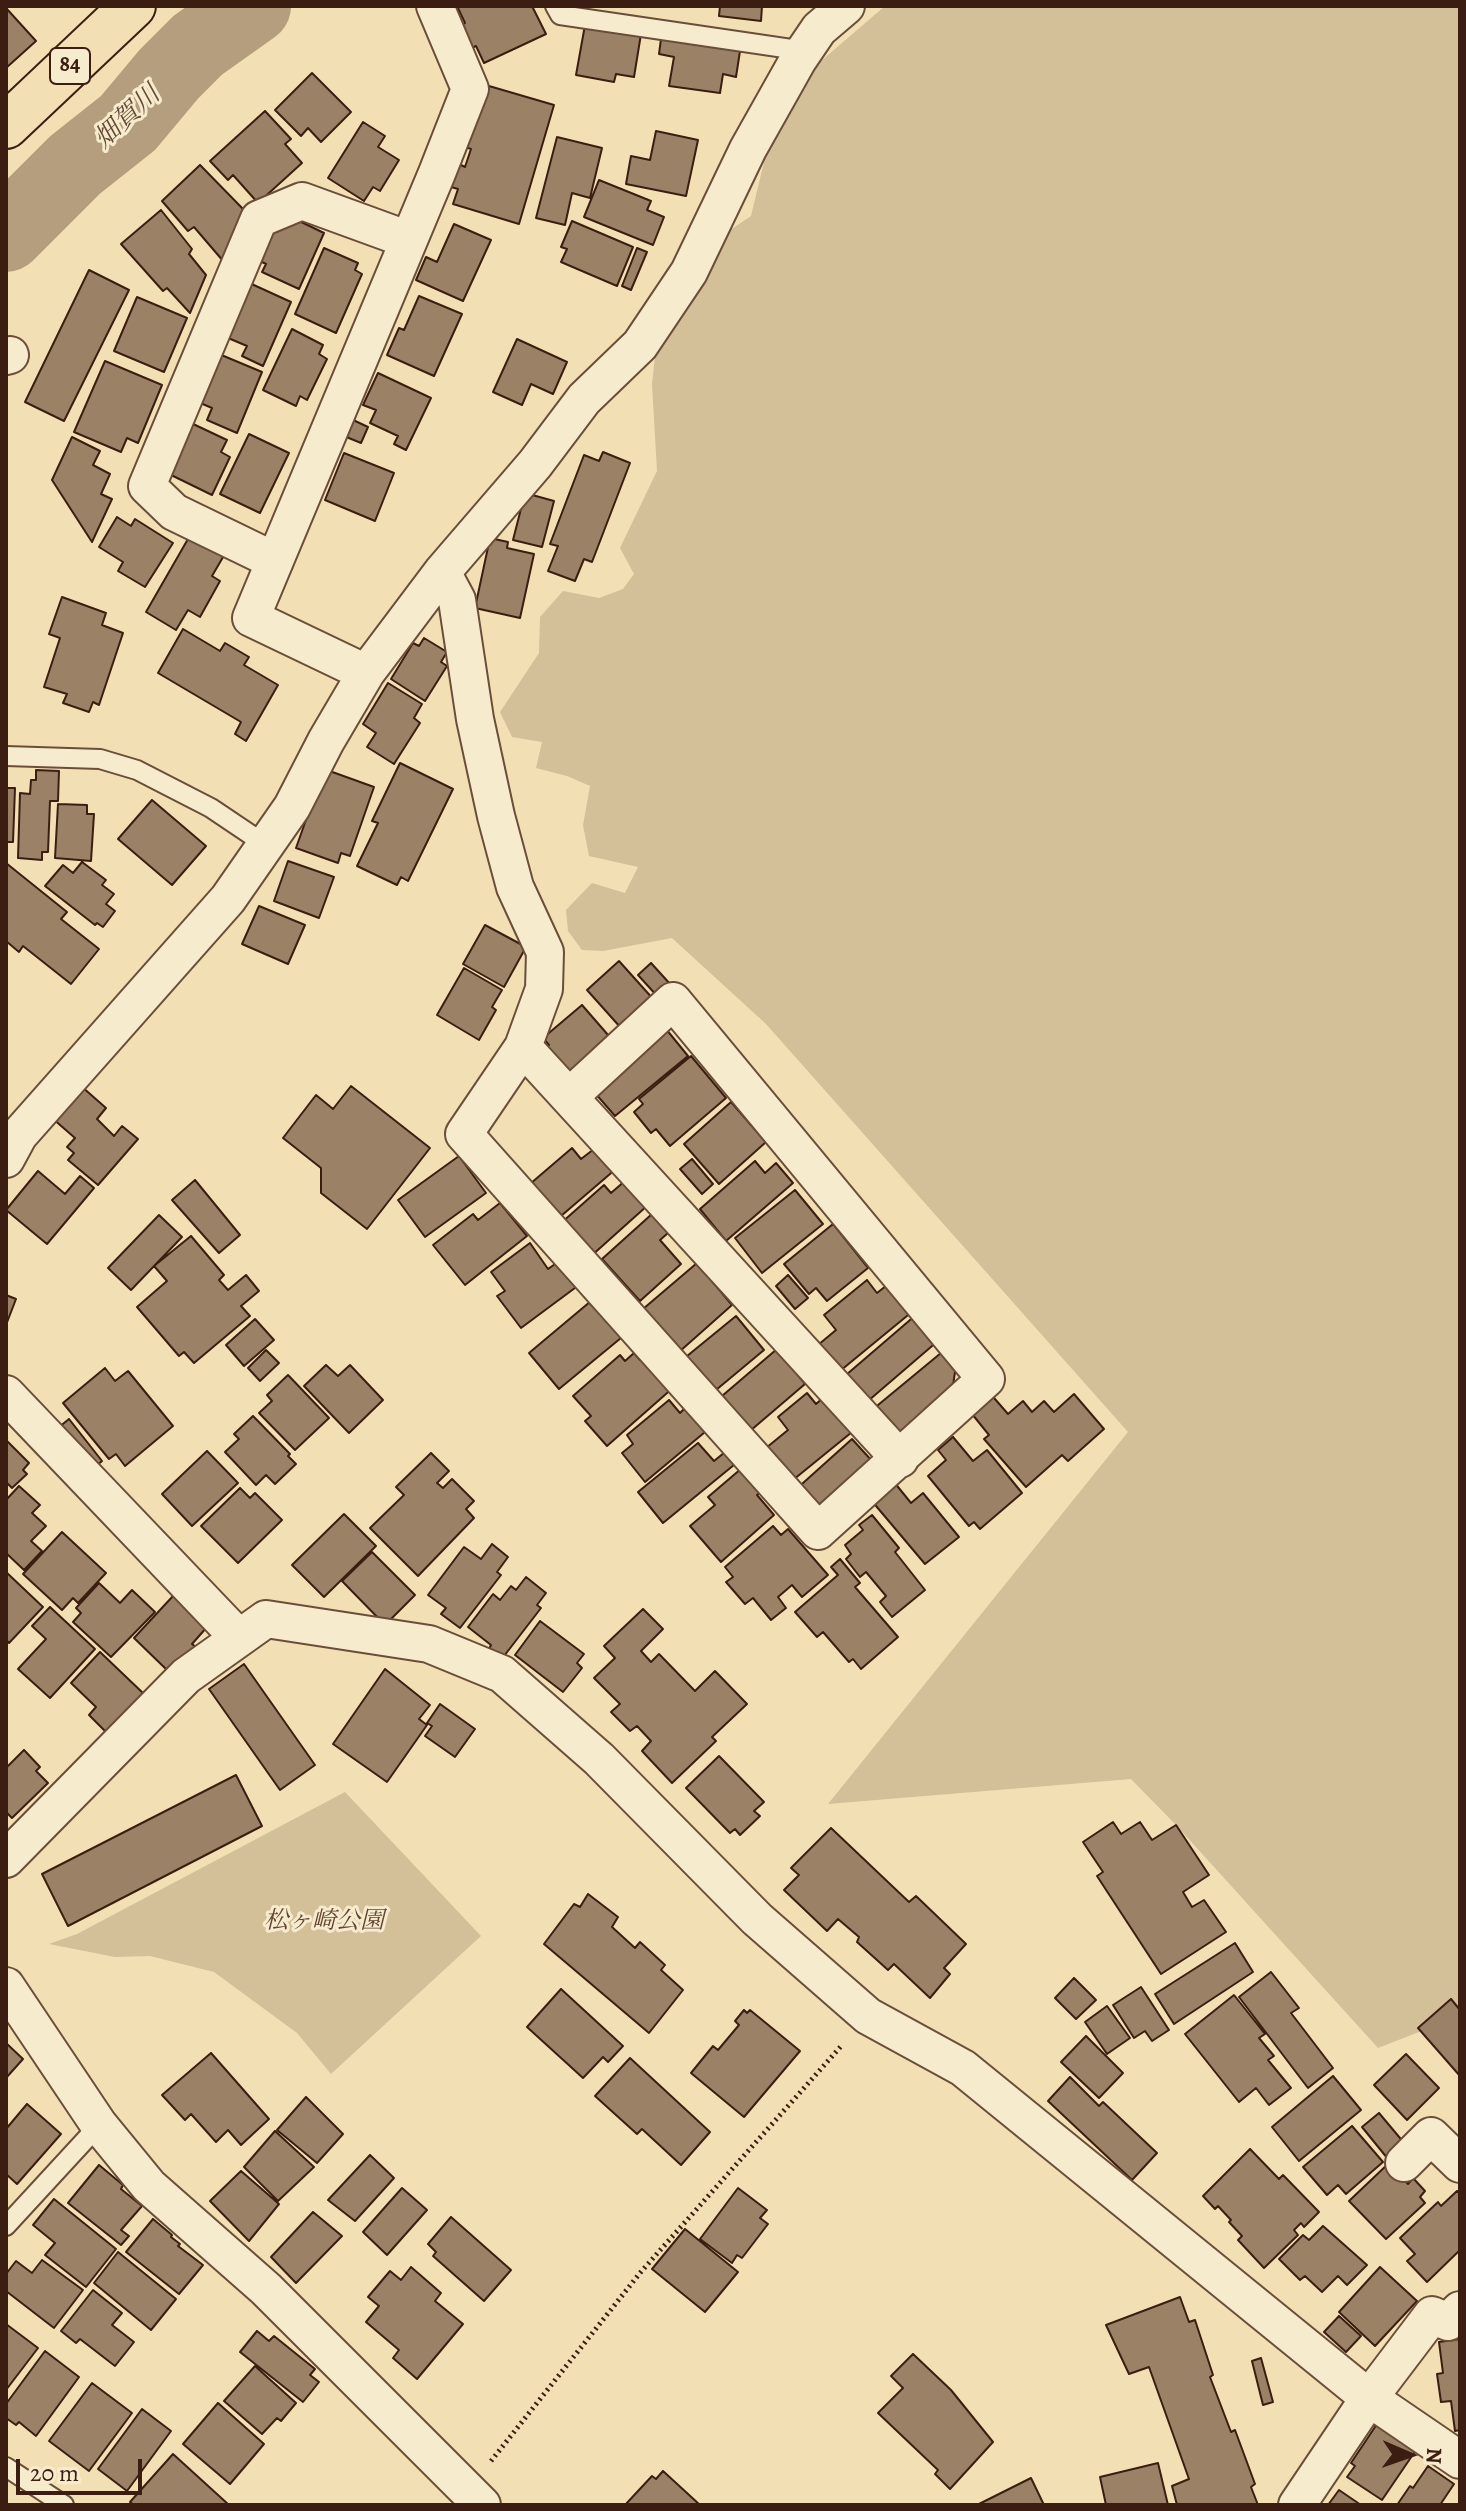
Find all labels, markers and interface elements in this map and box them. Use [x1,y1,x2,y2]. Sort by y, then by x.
road number: 84 [50,48,90,84]
water label: 畑賀川 [89,80,167,156]
park label: 松ヶ崎公園 [264,1908,384,1936]
north arrow [1370,2415,1450,2495]
scale bar [20,2443,146,2493]
text: N [1419,2447,1449,2464]
text: 20 m [30,2457,79,2489]

